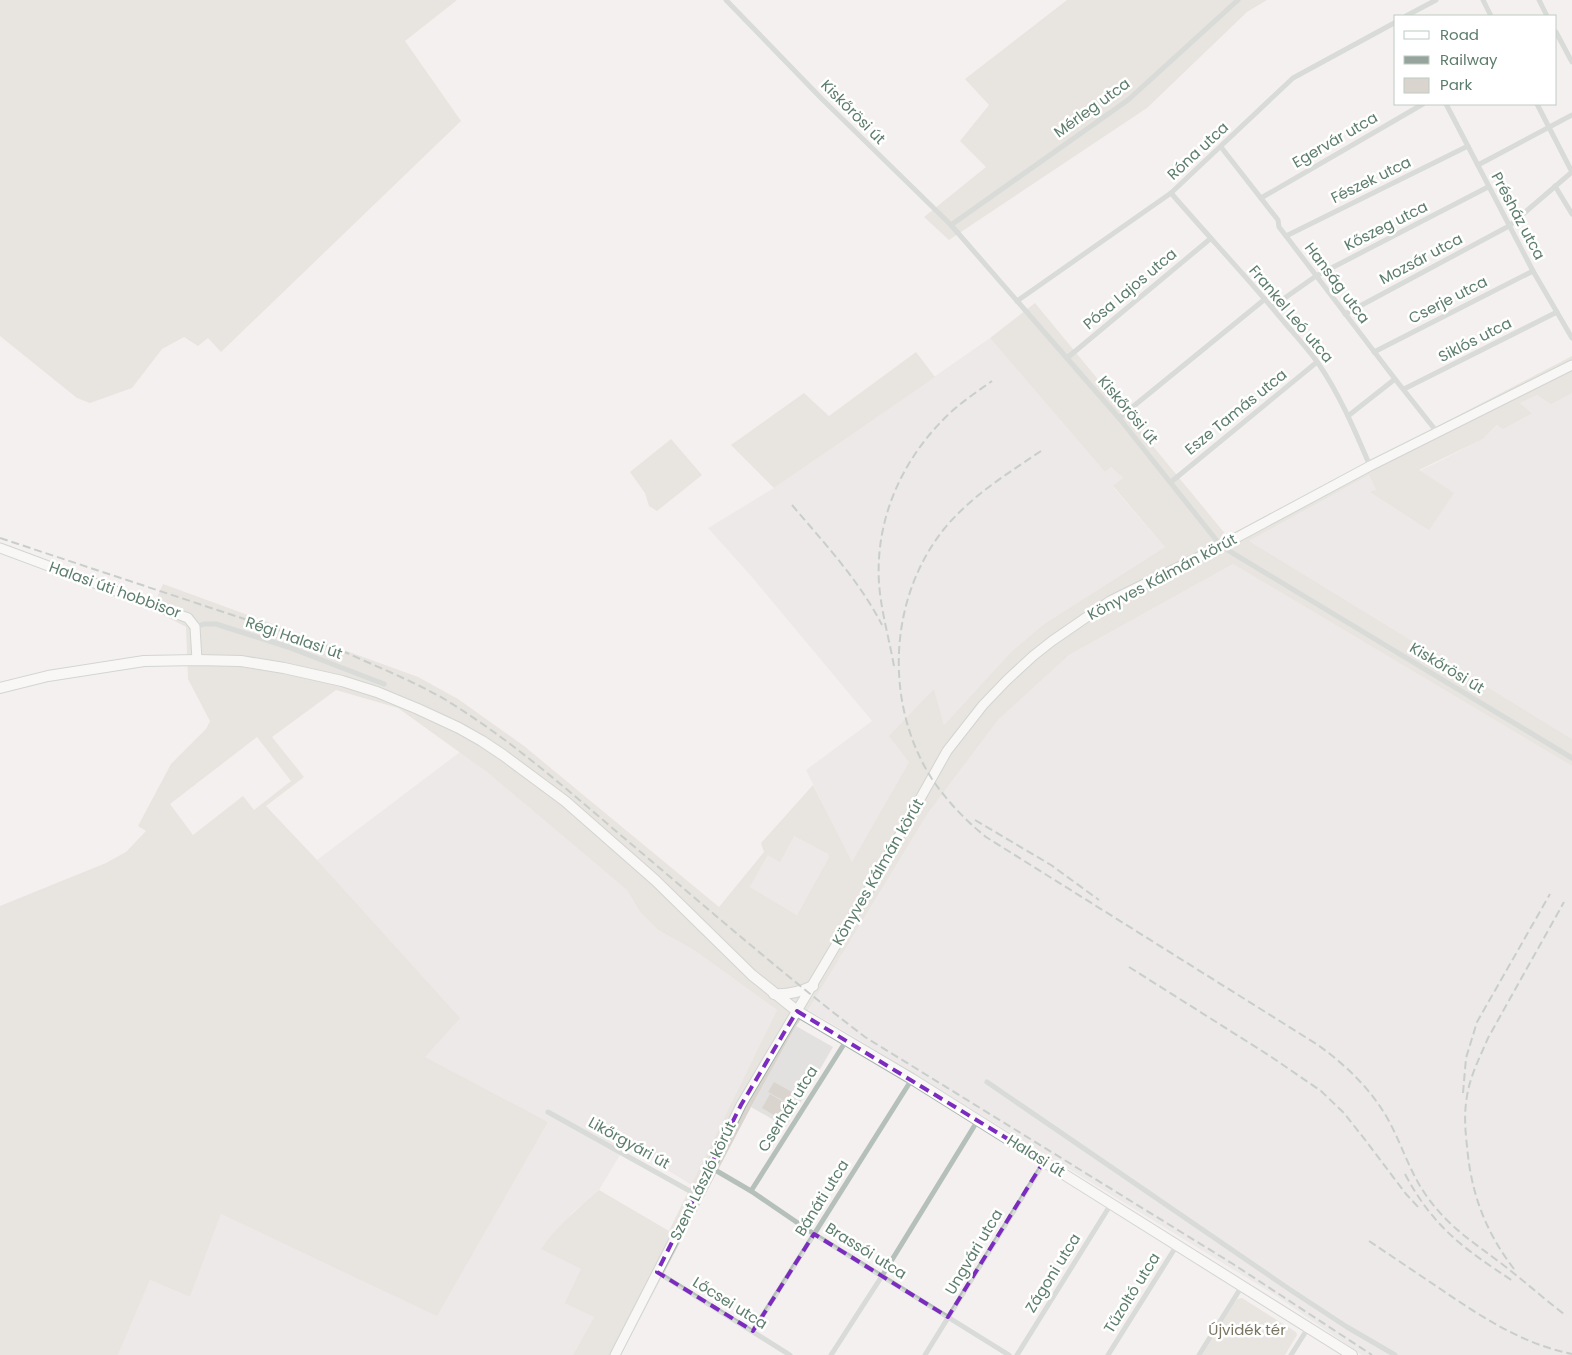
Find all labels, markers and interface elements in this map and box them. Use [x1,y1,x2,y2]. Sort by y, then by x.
legend [1394,15,1557,105]
text: Road [1440,24,1479,45]
text: Railway [1440,49,1498,70]
street label: Mérleg utca [1049,73,1134,142]
text: Park [1440,74,1472,95]
street label: Kiskőrösi út [816,75,890,149]
street label: Egervár utca [1288,107,1381,172]
street label: Róna utca [1162,117,1233,184]
street label: Fészek utca [1327,151,1414,208]
street label: Présház utca [1487,168,1550,263]
street label: Kőszeg utca [1340,196,1431,256]
street label: Mozsár utca [1376,228,1466,289]
street label: Hanság utca [1300,238,1375,328]
street label: Pósa Lajos utca [1078,243,1181,334]
street label: Frankel Leó utca [1244,260,1338,367]
street label: Cserje utca [1405,271,1491,328]
street label: Siklós utca [1435,312,1515,367]
street label: Esze Tamás utca [1180,364,1291,459]
street label: Kiskőrösi út [1093,371,1163,448]
street label: Könyves Kálmán körút [1083,528,1240,625]
street label: Halasi úti hobbisor [46,556,184,623]
street label: Régi Halasi út [243,611,345,664]
street label: Kiskőrösi út [1406,637,1489,698]
street label: Könyves Kálmán körút [827,795,928,949]
street label: Cserhát utca [753,1062,822,1156]
street label: Likőrgyári út [585,1112,674,1174]
street label: Szent László körút [664,1118,741,1244]
street label: Halasi út [1003,1129,1069,1182]
street label: Bánáti utca [790,1155,853,1240]
street label: Ungvári utca [940,1205,1007,1298]
street label: Brassói utca [822,1217,911,1284]
street label: Zágoni utca [1020,1229,1085,1316]
street label: Tűzoltó utca [1099,1248,1165,1337]
street label: Lőcsei utca [689,1271,772,1334]
park label: Újvidék tér [1208,1319,1286,1340]

